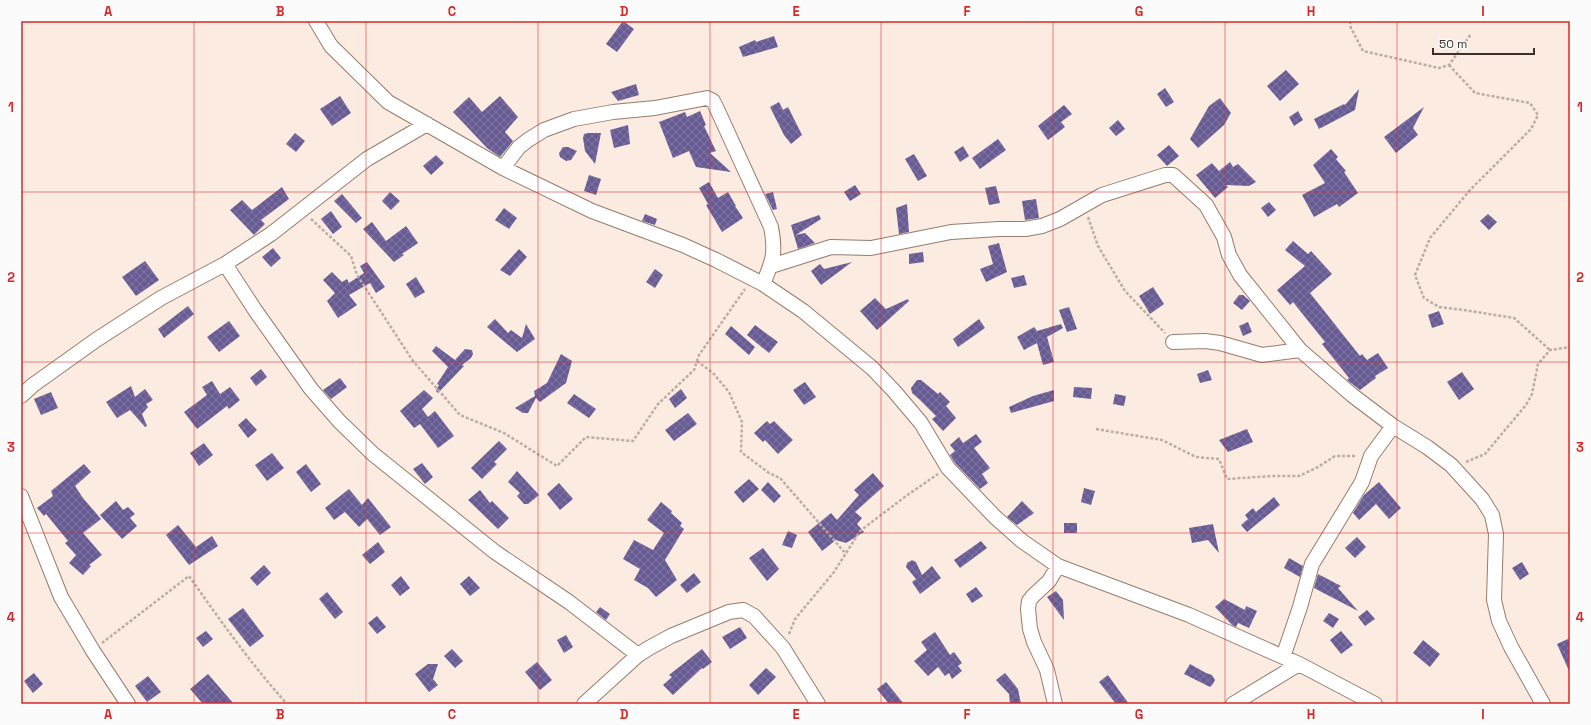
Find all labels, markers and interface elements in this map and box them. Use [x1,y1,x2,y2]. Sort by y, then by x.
text: A [104,3,113,20]
text: B [276,3,285,20]
text: C [448,3,456,20]
text: D [620,3,629,20]
text: E [792,3,800,20]
text: F [964,3,971,20]
text: G [1135,3,1143,20]
text: H [1307,3,1315,20]
text: I [1481,3,1485,20]
scale bar [1433,30,1534,56]
text: 50 m [1439,36,1467,52]
text: 1 [8,99,14,116]
text: 1 [1577,99,1583,116]
text: 2 [7,269,15,286]
text: 2 [1576,269,1584,286]
text: 3 [7,439,15,456]
text: 3 [1576,439,1584,456]
text: 4 [7,609,15,626]
text: 4 [1576,609,1584,626]
text: A [104,706,113,723]
text: B [276,706,285,723]
text: C [448,706,456,723]
text: D [620,706,629,723]
text: E [792,706,800,723]
text: F [964,706,971,723]
text: G [1135,706,1143,723]
text: H [1307,706,1315,723]
text: I [1481,706,1485,723]

